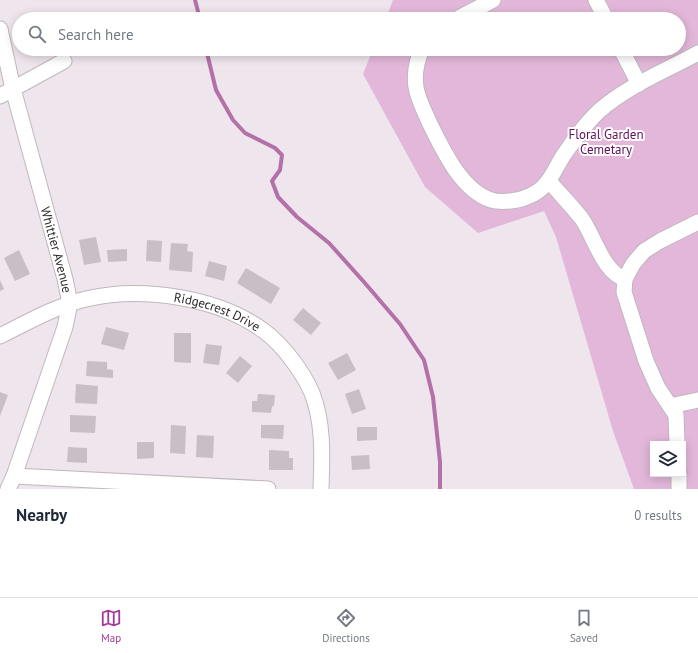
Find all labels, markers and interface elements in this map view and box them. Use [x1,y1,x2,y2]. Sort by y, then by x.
search box [12,12,686,56]
icon: search [26,23,48,45]
text: Search here [58,25,134,44]
park label: Floral Garden Cemetary [568,126,644,158]
street label: Whittier Avenue [37,205,76,294]
street label: Ridgecrest Drive [173,289,264,335]
map controls [650,441,686,477]
button: layers [650,441,686,477]
text: Nearby [16,504,67,526]
text: 0 results [634,507,682,524]
tab: Map [100,607,122,645]
tab: Directions [322,607,370,645]
tab: Saved [570,607,598,645]

